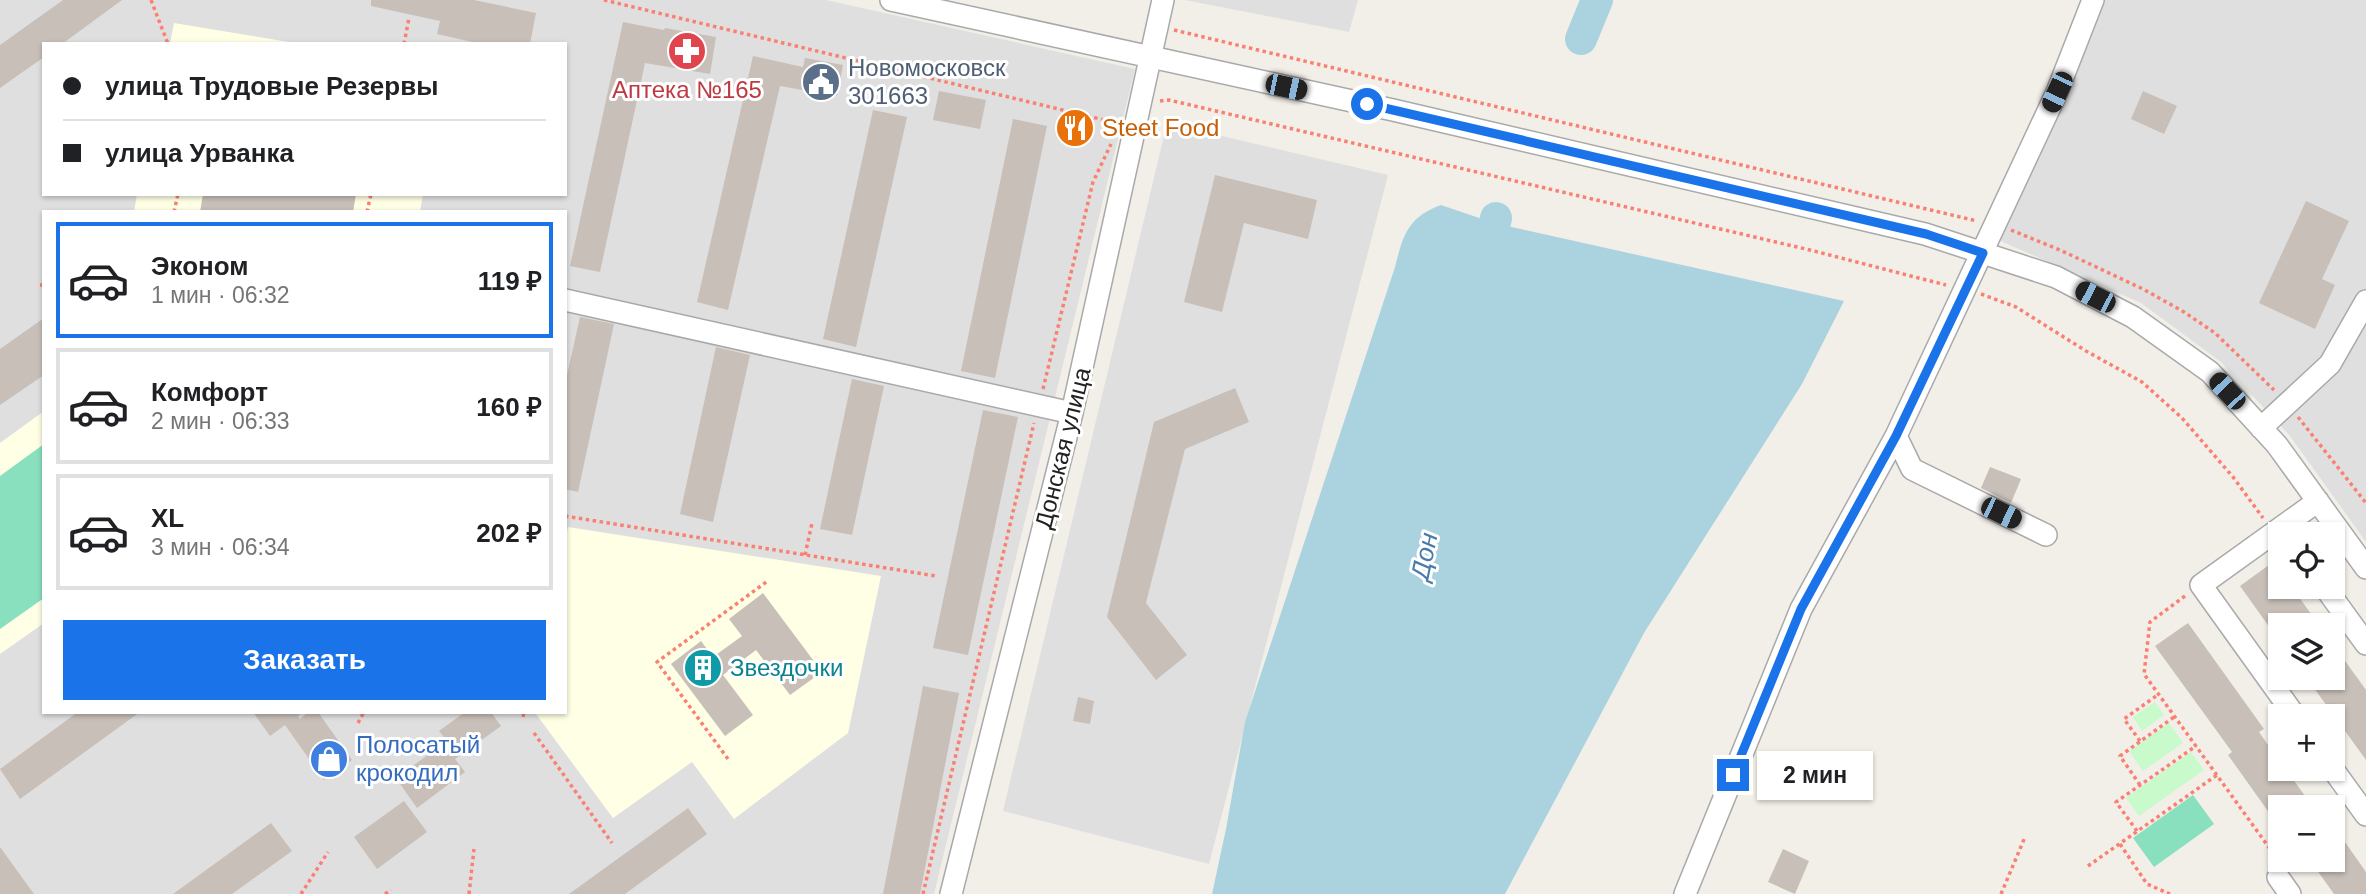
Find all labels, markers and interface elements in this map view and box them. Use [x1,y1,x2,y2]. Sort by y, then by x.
pharmacy icon: Аптека №165 [666,30,708,72]
place label: Новомосковск 301663 [848,54,1006,109]
public building icon: Новомосковск 301663 [800,61,842,103]
car [2039,69,2076,115]
text: улица Трудовые Резервы [105,71,438,101]
car [1264,72,1309,102]
place label: Аптека №165 [612,76,762,103]
route start [1351,88,1383,120]
restaurant icon: Steet Food [1054,107,1096,149]
place label: Steet Food [1102,114,1219,141]
text: улица Урванка [105,138,294,168]
icon: car [67,249,130,312]
text: Эконом [151,251,249,281]
text: 119 ₽ [478,266,542,296]
car [2072,278,2119,316]
text: 1 мин · 06:32 [151,282,290,308]
street label: Донская улица [1029,364,1096,531]
car [2205,368,2250,414]
icon: car [67,375,130,438]
text: Комфорт [151,377,268,407]
text: 160 ₽ [476,392,542,422]
text: 2 мин · 06:33 [151,408,290,434]
car [1978,494,2025,532]
icon: car [67,501,130,564]
text: XL [151,503,184,533]
text: 202 ₽ [476,518,542,548]
map controls [2268,522,2345,872]
button: locate [2268,522,2345,599]
water label: Дон [1404,530,1444,585]
text: 3 мин · 06:34 [151,534,290,560]
button: layers [2268,613,2345,690]
button: Заказать [63,620,546,700]
building icon: Звездочки [682,647,724,689]
place label: Звездочки [730,654,844,681]
button: + [2268,704,2345,781]
place label: Полосатый крокодил [356,731,480,786]
shop icon: Полосатый крокодил [308,738,350,780]
callout: 2 мин [1758,750,1873,800]
route end [1717,759,1749,791]
text: 2 мин [1783,762,1847,788]
button: − [2268,795,2345,872]

